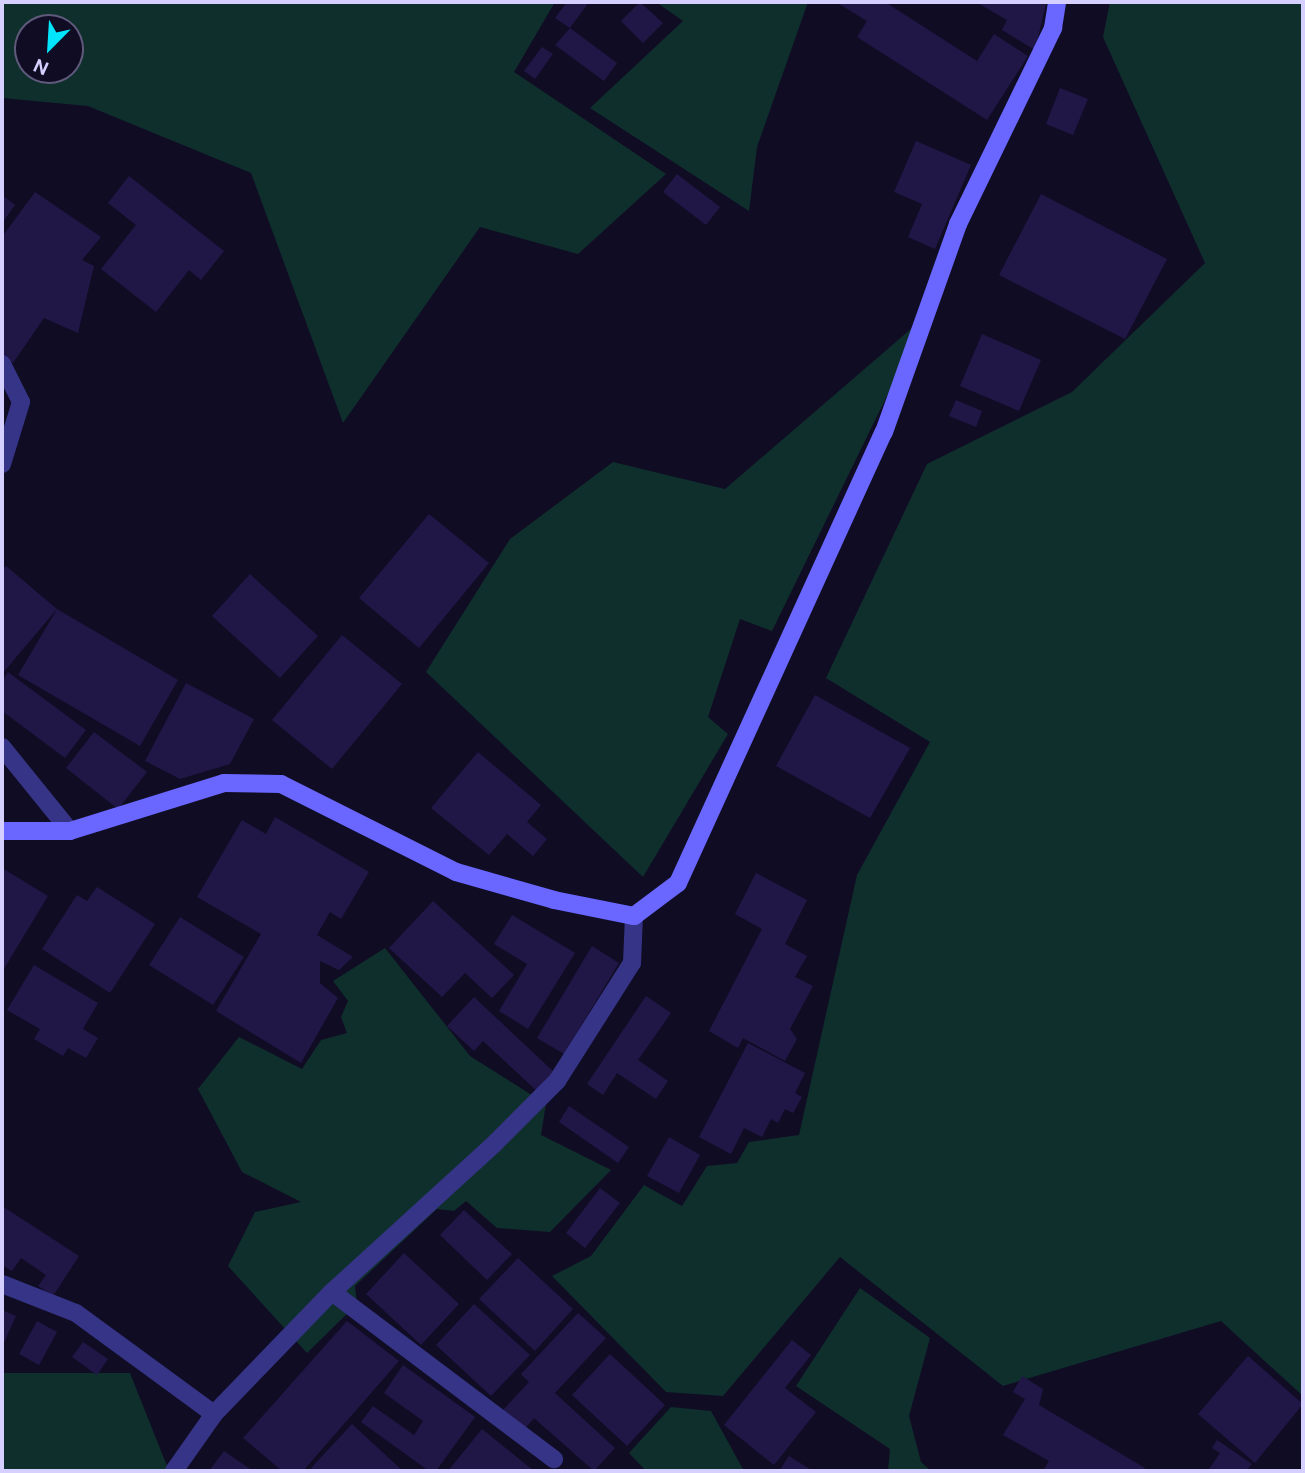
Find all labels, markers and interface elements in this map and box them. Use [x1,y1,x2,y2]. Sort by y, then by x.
north arrow [14,14,84,84]
text: N [30,53,52,81]

